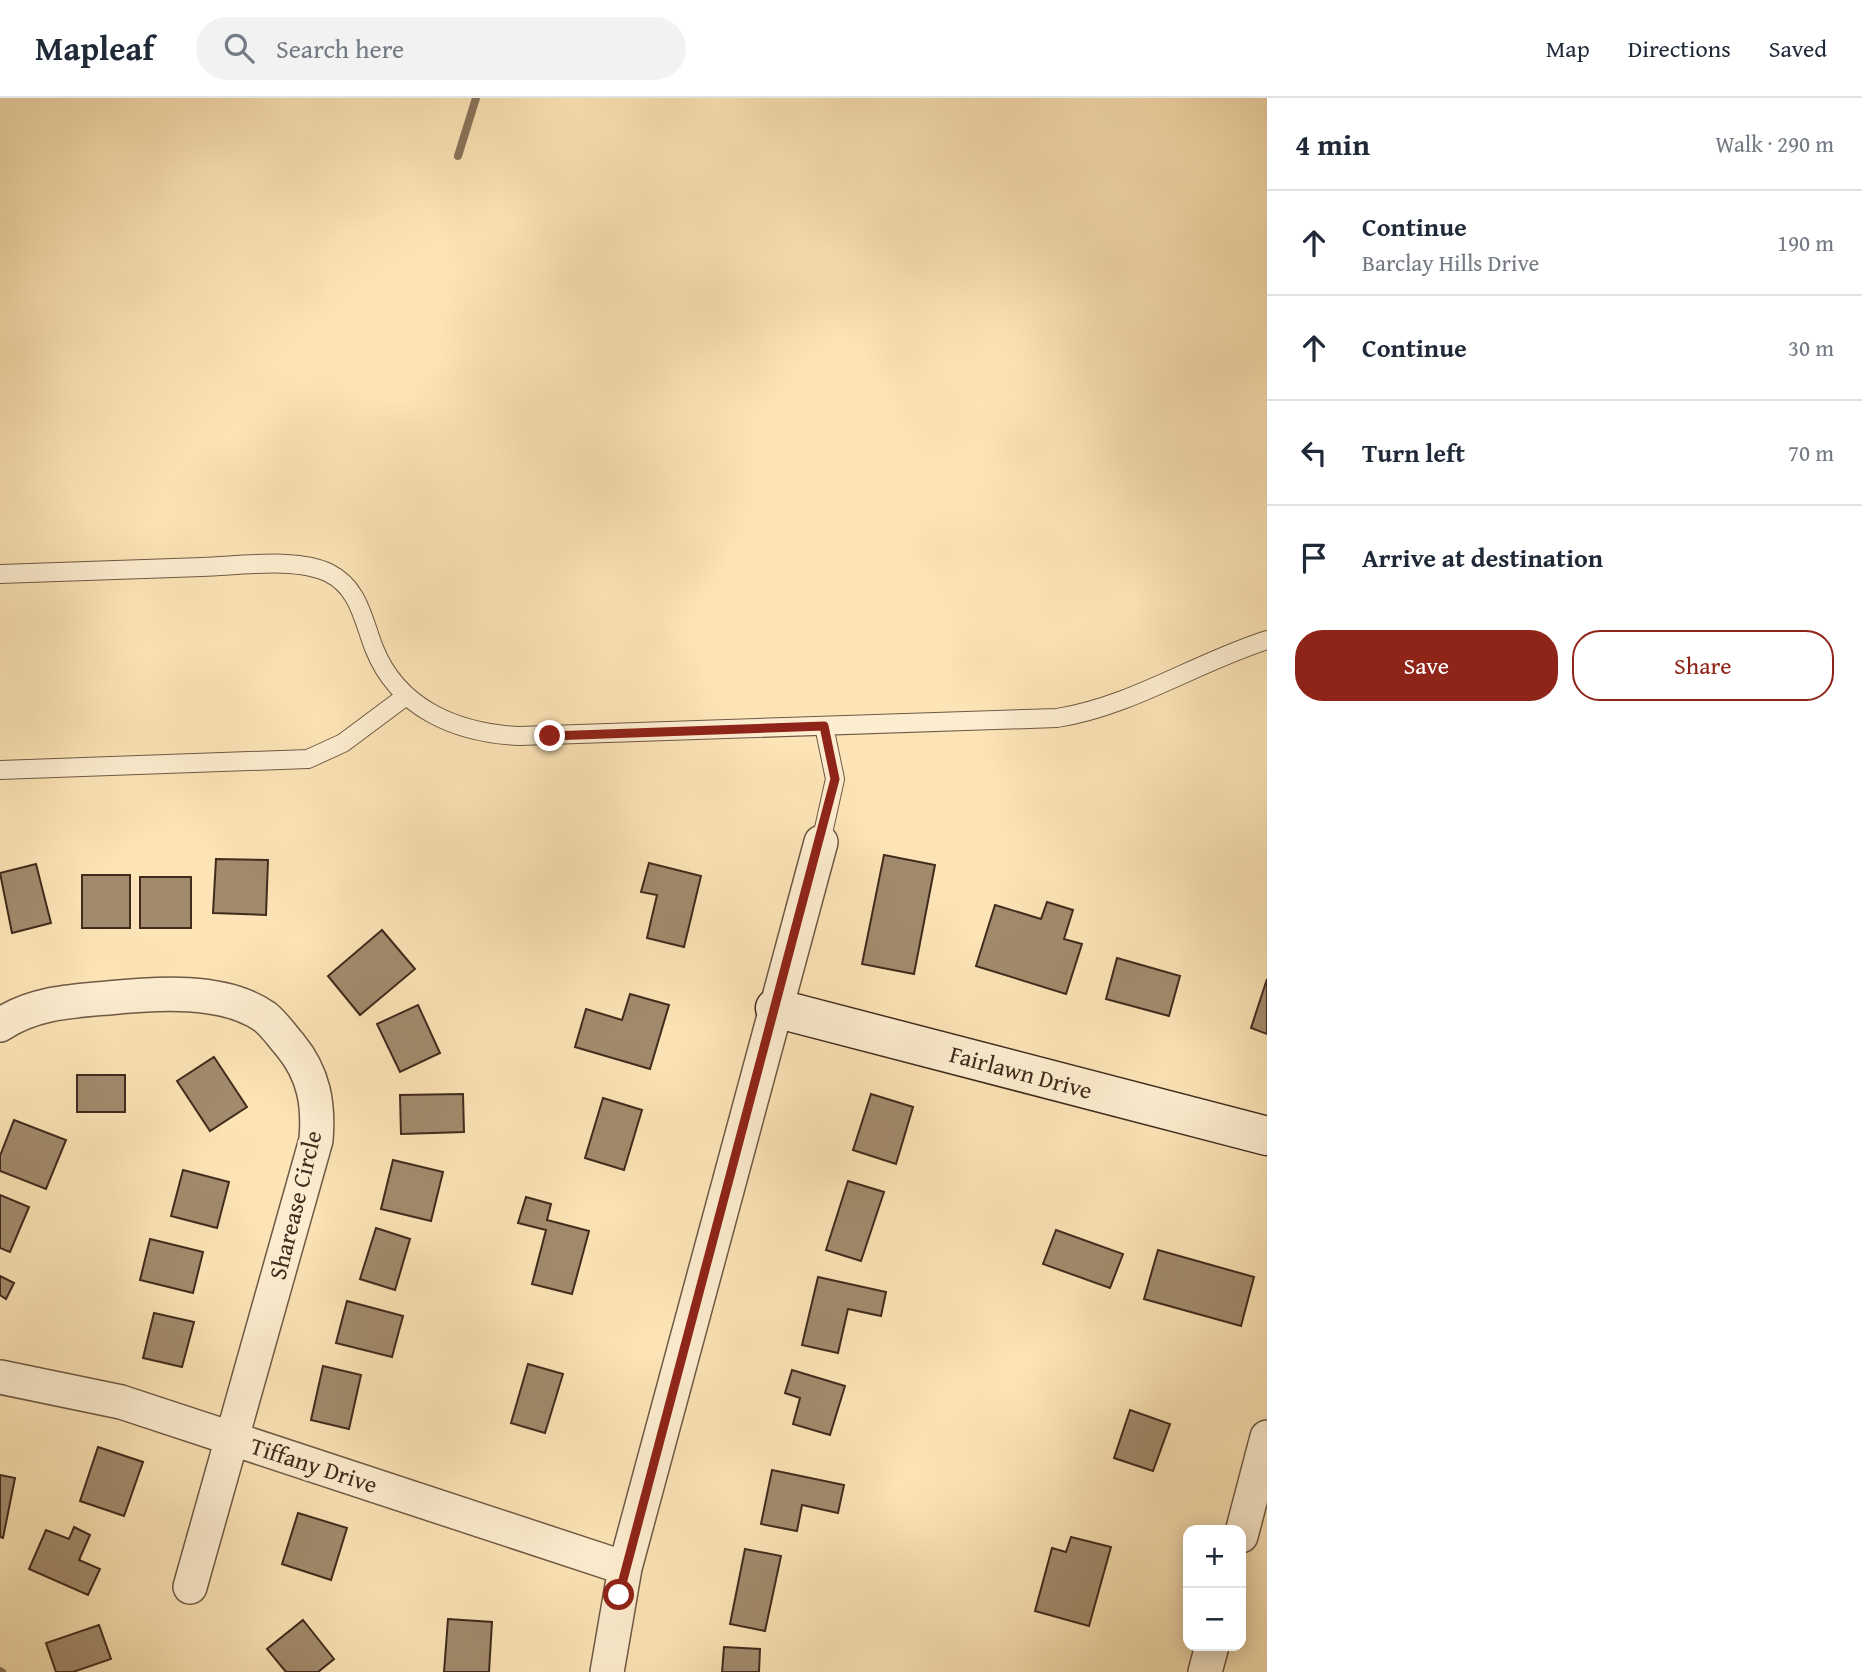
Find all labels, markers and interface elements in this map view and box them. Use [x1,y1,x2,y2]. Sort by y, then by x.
search box [196,17,686,80]
text: Mapleaf [35,24,154,72]
icon: search [220,29,258,67]
text: Search here [276,29,404,68]
text: Map [1546,31,1590,66]
text: Directions [1628,31,1731,66]
text: Saved [1769,31,1827,66]
text: 4 min [1295,122,1370,166]
text: Walk · 290 m [1715,127,1834,160]
text: Continue [1362,207,1467,246]
icon: ahead [1295,224,1333,262]
text: 190 m [1777,226,1834,259]
text: Barclay Hills Drive [1362,246,1539,279]
text: Continue [1362,328,1467,367]
icon: ahead [1295,329,1333,367]
text: 30 m [1788,331,1834,364]
text: Turn left [1362,433,1465,472]
icon: left [1295,434,1333,472]
text: 70 m [1788,436,1834,469]
text: Arrive at destination [1362,538,1603,577]
icon: arrive [1295,539,1333,577]
button: Save [1295,630,1558,701]
button: Share [1572,630,1834,701]
route end [534,720,565,751]
street label: Fairlawn Drive [946,1036,1096,1108]
street label: Sharease Circle [260,1127,330,1283]
street label: Tiffany Drive [246,1428,382,1502]
map controls [1183,1525,1246,1651]
button: + [1183,1525,1246,1588]
route start [603,1579,634,1610]
button: − [1183,1588,1246,1651]

